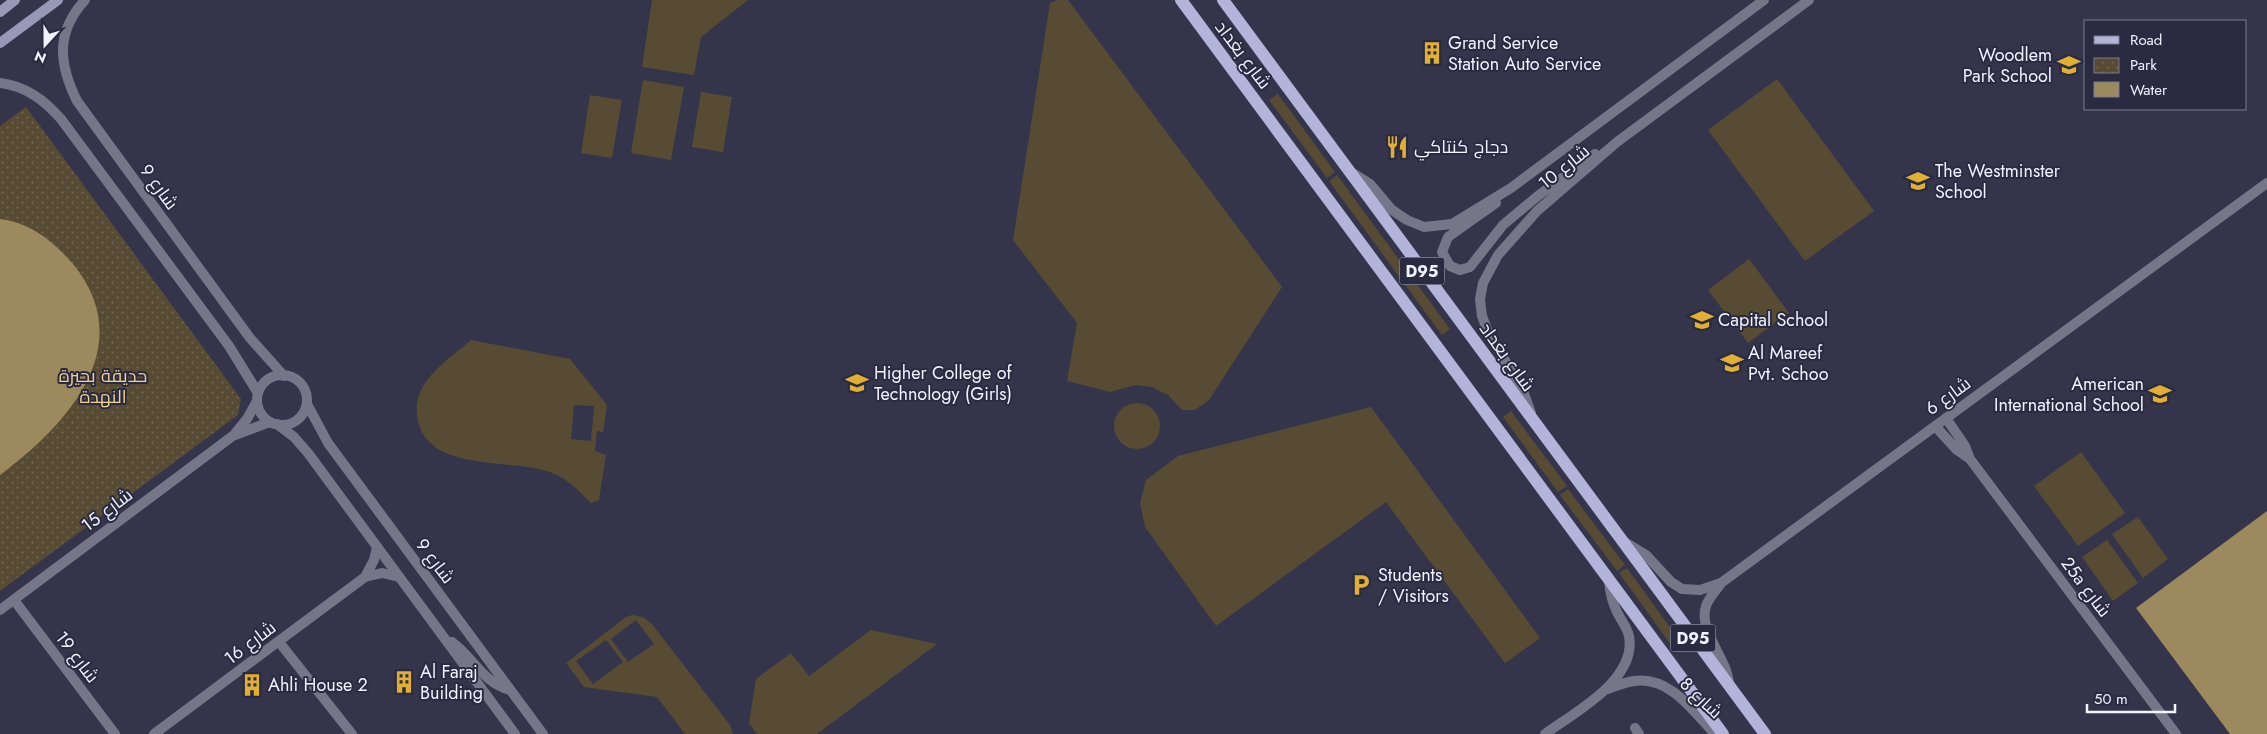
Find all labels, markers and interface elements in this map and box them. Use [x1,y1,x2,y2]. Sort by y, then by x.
street label: شارع بغداد [1209,15,1277,95]
north arrow [20,20,70,70]
legend [2084,20,2247,110]
text: Road [2130,29,2162,51]
place label: Grand Service Station Auto Service [1448,30,1601,77]
building icon: Grand Service Station Auto Service [1419,40,1445,66]
place label: Woodlem Park School [1963,42,2052,89]
text: N [32,46,49,68]
school or university icon: Woodlem Park School [2056,52,2082,78]
text: Park [2130,54,2157,76]
text: Water [2130,79,2168,101]
restaurant icon: دجاج كنتاكي [1384,134,1410,160]
place label: دجاج كنتاكي [1414,134,1508,161]
street label: شارع 10 [1533,138,1595,196]
place label: The Westminster School [1935,158,2061,205]
street label: شارع 9 [134,159,184,215]
school or university icon: The Westminster School [1905,168,1931,194]
road number: D95 [1400,258,1444,284]
school or university icon: Capital School [1689,307,1715,333]
place label: Capital School [1718,307,1828,333]
street label: شارع بغداد [1473,317,1541,397]
place label: Al Mareef Pvt. Schoo [1748,340,1829,387]
school or university icon: Al Mareef Pvt. Schoo [1719,350,1745,376]
place label: Higher College of Technology (Girls) [874,360,1013,407]
park label: حديقة بحيرة النهدة [59,363,147,410]
school or university icon: Higher College of Technology (Girls) [844,370,870,396]
street label: شارع 6 [1920,371,1976,421]
place label: American International School [1994,371,2144,418]
school or university icon: American International School [2147,381,2173,407]
street label: شارع 15 [76,482,138,538]
street label: شارع 9 [409,533,461,589]
street label: 25a شارع [2055,551,2117,623]
place label: Students / Visitors [1378,562,1449,609]
parking icon: Students / Visitors [1348,572,1374,598]
street label: شارع 16 [219,615,281,671]
road number: D95 [1670,624,1716,651]
street label: شارع 19 [49,626,105,688]
place label: Al Faraj Building [420,659,483,706]
building icon: Al Faraj Building [391,669,417,695]
street label: شارع 8 [1674,671,1728,725]
building icon: Ahli House 2 [239,672,265,698]
place label: Ahli House 2 [268,672,368,698]
scale bar [2087,682,2174,714]
text: 50 m [2094,688,2128,710]

